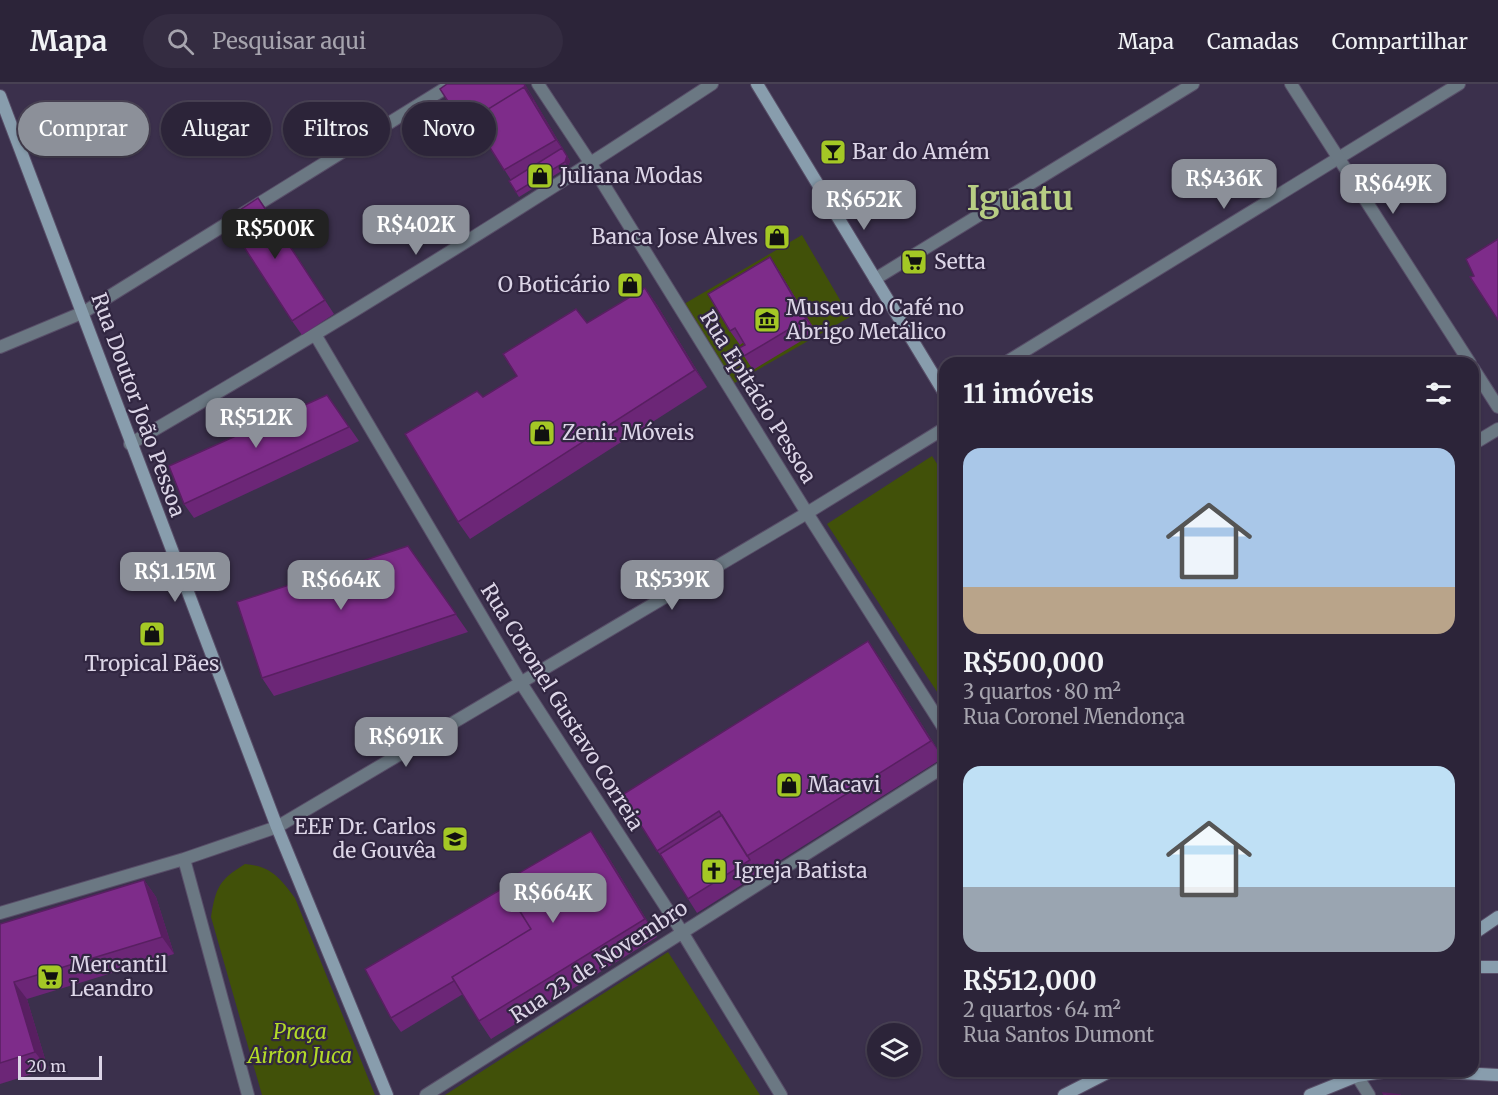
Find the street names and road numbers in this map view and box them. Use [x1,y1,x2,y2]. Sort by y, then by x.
street label: Rua Doutor João Pessoa [85,289,192,521]
street label: Rua Epitácio Pessoa [694,305,823,488]
street label: Rua Coronel Gustavo Correia [475,578,650,835]
street label: Rua 23 de Novembro [505,894,693,1029]

